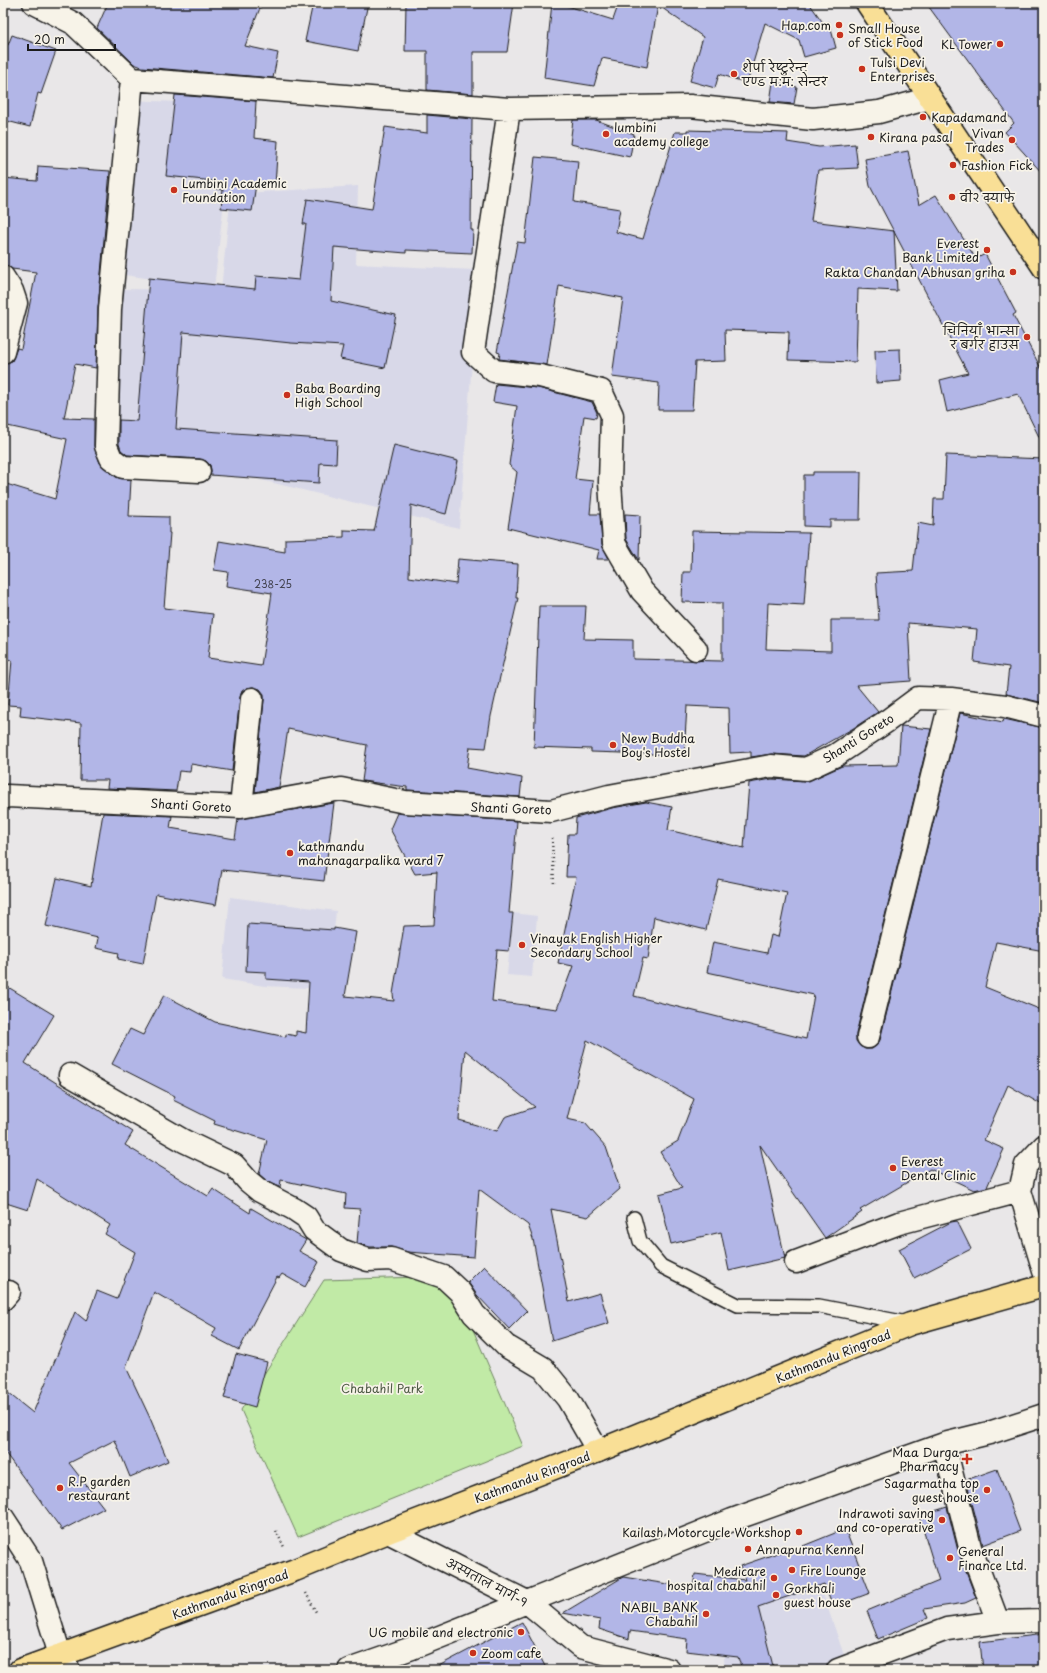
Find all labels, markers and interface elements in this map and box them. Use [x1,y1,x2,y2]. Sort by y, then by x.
place label: Hap.com [781,16,831,34]
place label: Small House of Stick Food [848,19,923,51]
marker: Hap.com [834,20,844,30]
scale bar [28,26,115,52]
text: 20 m [34,30,65,48]
marker: Small House of Stick Food [835,30,845,40]
place label: KL Tower [941,35,992,53]
marker: KL Tower [995,39,1005,49]
place label: Tulsi Devi Enterprises [870,53,935,85]
place label: शेर्पा रेष्टुरेन्ट एण्ड म:म: सेन्टर [741,58,829,90]
marker: Tulsi Devi Enterprises [857,64,867,74]
marker: शेर्पा रेष्टुरेन्ट एण्ड म:म: सेन्टर [729,69,739,79]
place label: Kapadamand [931,108,1008,126]
marker: Kapadamand [918,112,928,122]
place label: lumbini academy college [614,118,709,150]
place label: Vivan Trades [965,124,1005,156]
place label: Kirana pasal [879,128,953,146]
marker: lumbini academy college [601,129,611,139]
marker: Kirana pasal [866,132,876,142]
marker: Vivan Trades [1007,135,1017,145]
place label: Fashion Fick [961,156,1033,174]
marker: Fashion Fick [948,160,958,170]
place label: Lumbini Academic Foundation [182,174,287,206]
marker: Lumbini Academic Foundation [169,185,179,195]
place label: वी२ क्याफे [959,187,1016,206]
marker: वी२ क्याफे [947,192,957,202]
place label: Everest Bank Limited [902,234,979,266]
marker: Everest Bank Limited [982,245,992,255]
place label: Rakta Chandan Abhusan griha [825,263,1005,281]
marker: Rakta Chandan Abhusan griha [1008,267,1018,277]
place label: चिनियाँ भान्सा र बर्गर हाउस [942,321,1020,353]
marker: चिनियाँ भान्सा र बर्गर हाउस [1022,332,1032,342]
place label: Baba Boarding High School [295,379,381,411]
marker: Baba Boarding High School [282,390,292,400]
house number: 238-25 [254,576,292,591]
street label: Shanti Goreto [819,709,897,767]
place label: New Buddha Boy's Hostel [621,729,695,761]
marker: New Buddha Boy's Hostel [608,740,618,750]
street label: Shanti Goreto [150,794,232,816]
street label: Shanti Goreto [470,798,552,818]
place label: kathmandu mahanagarpalika ward 7 [298,837,444,869]
marker: kathmandu mahanagarpalika ward 7 [285,848,295,858]
place label: Vinayak English Higher Secondary School [530,929,663,961]
marker: Vinayak English Higher Secondary School [517,940,527,950]
place label: Everest Dental Clinic [901,1152,976,1184]
marker: Everest Dental Clinic [888,1163,898,1173]
street label: Kathmandu Ringroad [773,1325,893,1387]
park label: Chabahil Park [341,1379,423,1397]
place label: Maa Durga Pharmacy [892,1443,959,1475]
street label: Kathmandu Ringroad [472,1447,593,1507]
marker: Maa Durga Pharmacy [962,1454,972,1464]
place label: R.P garden restaurant [68,1472,131,1504]
place label: Sagarmatha top guest house [884,1474,979,1506]
marker: R.P garden restaurant [55,1483,65,1493]
marker: Sagarmatha top guest house [982,1485,992,1495]
place label: Indrawoti saving and co-operative [836,1504,934,1536]
marker: Indrawoti saving and co-operative [937,1515,947,1525]
place label: Kailash Motorcycle Workshop [622,1523,791,1541]
marker: Kailash Motorcycle Workshop [794,1527,804,1537]
place label: Annapurna Kennel [756,1540,864,1558]
place label: General Finance Ltd. [958,1542,1027,1574]
marker: Annapurna Kennel [743,1544,753,1554]
street label: अस्पताल मार्ग-१ [443,1553,531,1611]
marker: General Finance Ltd. [945,1553,955,1563]
place label: Fire Lounge [800,1561,867,1579]
place label: Medicare hospital chabahil [667,1562,766,1594]
street label: Kathmandu Ringroad [169,1564,291,1623]
marker: Fire Lounge [787,1565,797,1575]
marker: Medicare hospital chabahil [769,1573,779,1583]
place label: Gorkhali guest house [784,1579,852,1611]
marker: Gorkhali guest house [771,1590,781,1600]
place label: NABIL BANK Chabahil [621,1598,698,1630]
marker: NABIL BANK Chabahil [701,1609,711,1619]
place label: UG mobile and electronic [369,1623,513,1641]
marker: UG mobile and electronic [516,1627,526,1637]
place label: Zoom cafe [481,1644,541,1662]
marker: Zoom cafe [468,1648,478,1658]

